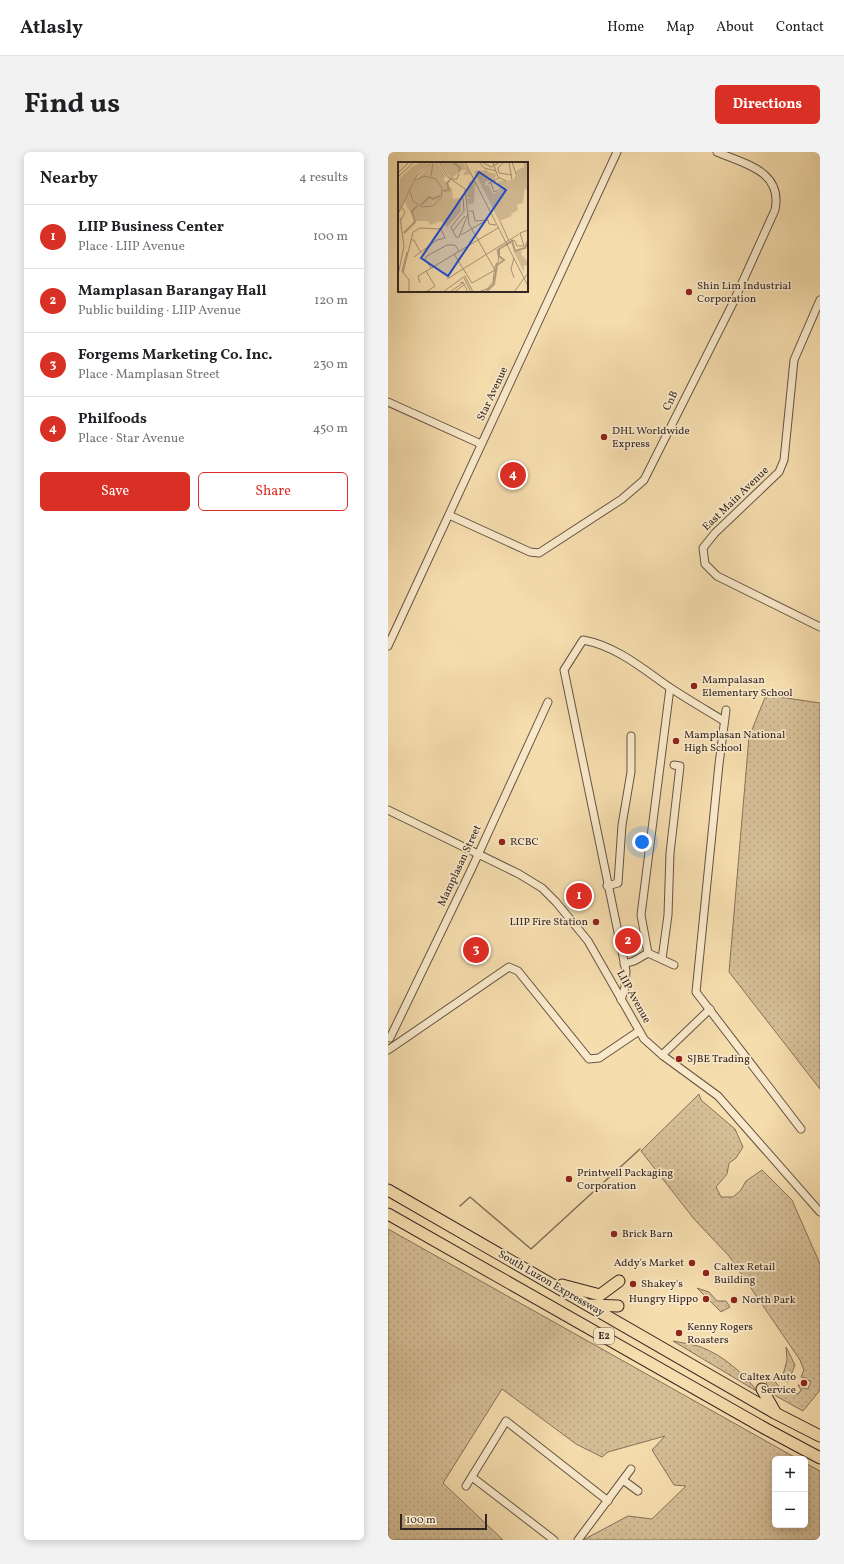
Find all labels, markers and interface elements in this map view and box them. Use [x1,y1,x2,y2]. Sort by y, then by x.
text: Atlasly [20,15,83,41]
text: Home [607,18,644,37]
text: Map [666,18,694,37]
text: About [716,18,754,37]
text: Contact [776,18,824,37]
text: Find us [24,85,120,124]
button: Directions [715,85,820,124]
inset map [398,162,528,292]
text: Nearby [40,167,98,190]
text: 4 results [299,169,348,187]
text: LIIP Business Center [78,217,224,238]
text: 1 [50,228,56,246]
text: 100 m [313,228,348,246]
text: Place · LIIP Avenue [78,238,185,256]
place label: Shin Lim Industrial Corporation [697,279,791,307]
text: Mamplasan Barangay Hall [78,281,267,302]
marker: Shin Lim Industrial Corporation [684,287,694,297]
text: 2 [50,292,56,310]
text: 120 m [314,292,348,310]
text: Public building · LIIP Avenue [78,302,241,320]
text: Forgems Marketing Co. Inc. [78,345,272,366]
text: 3 [50,356,56,374]
text: 230 m [313,356,348,374]
street label: Star Avenue [474,364,512,424]
text: Place · Mamplasan Street [78,366,220,384]
street label: CnB [660,388,682,414]
text: Philfoods [78,409,147,430]
text: 4 [49,420,57,438]
text: 450 m [313,420,348,438]
place label: DHL Worldwide Express [612,424,690,452]
text: Place · Star Avenue [78,430,184,448]
marker: DHL Worldwide Express [599,432,609,442]
pin: 4 [500,460,526,490]
street label: East Main Avenue [700,464,772,534]
button: Save [40,472,190,511]
button: Share [198,472,348,511]
place label: Mampalasan Elementary School [702,673,793,701]
marker: Mampalasan Elementary School [689,681,699,691]
place label: Mamplasan National High School [684,728,785,756]
marker: Mamplasan National High School [671,736,681,746]
street label: Mamplasan Street [435,823,485,909]
your location [632,832,652,852]
place label: RCBC [510,835,539,850]
marker: RCBC [497,837,507,847]
pin: 1 [566,881,592,911]
place label: LIIP Fire Station [509,915,588,930]
marker: LIIP Fire Station [591,917,601,927]
pin: 2 [615,926,641,956]
pin: 3 [463,935,489,965]
street label: LIIP Avenue [612,968,654,1026]
place label: SJBE Trading [687,1052,750,1067]
marker: SJBE Trading [674,1054,684,1064]
place label: Printwell Packaging Corporation [577,1166,674,1194]
marker: Printwell Packaging Corporation [564,1174,574,1184]
place label: Brick Barn [622,1227,674,1242]
marker: Brick Barn [609,1229,619,1239]
street label: South Luzon Expressway [495,1247,607,1321]
place label: Addy's Market [614,1256,684,1271]
marker: Addy's Market [687,1258,697,1268]
place label: Caltex Retail Building [714,1260,775,1288]
marker: Caltex Retail Building [701,1268,711,1278]
place label: Shakey's [641,1277,683,1292]
marker: Shakey's [628,1279,638,1289]
place label: Hungry Hippo [629,1292,698,1307]
place label: North Park [742,1293,796,1308]
marker: Hungry Hippo [701,1294,711,1304]
marker: North Park [729,1295,739,1305]
place label: Kenny Rogers Roasters [687,1320,753,1348]
road number: E2 [594,1328,614,1344]
marker: Kenny Rogers Roasters [674,1328,684,1338]
place label: Caltex Auto Service [740,1370,796,1398]
marker: Caltex Auto Service [799,1378,809,1388]
map controls [772,1456,808,1528]
button: + [772,1456,808,1492]
button: − [772,1492,808,1528]
scale bar [400,1512,487,1531]
text: 100 m [406,1513,436,1528]

